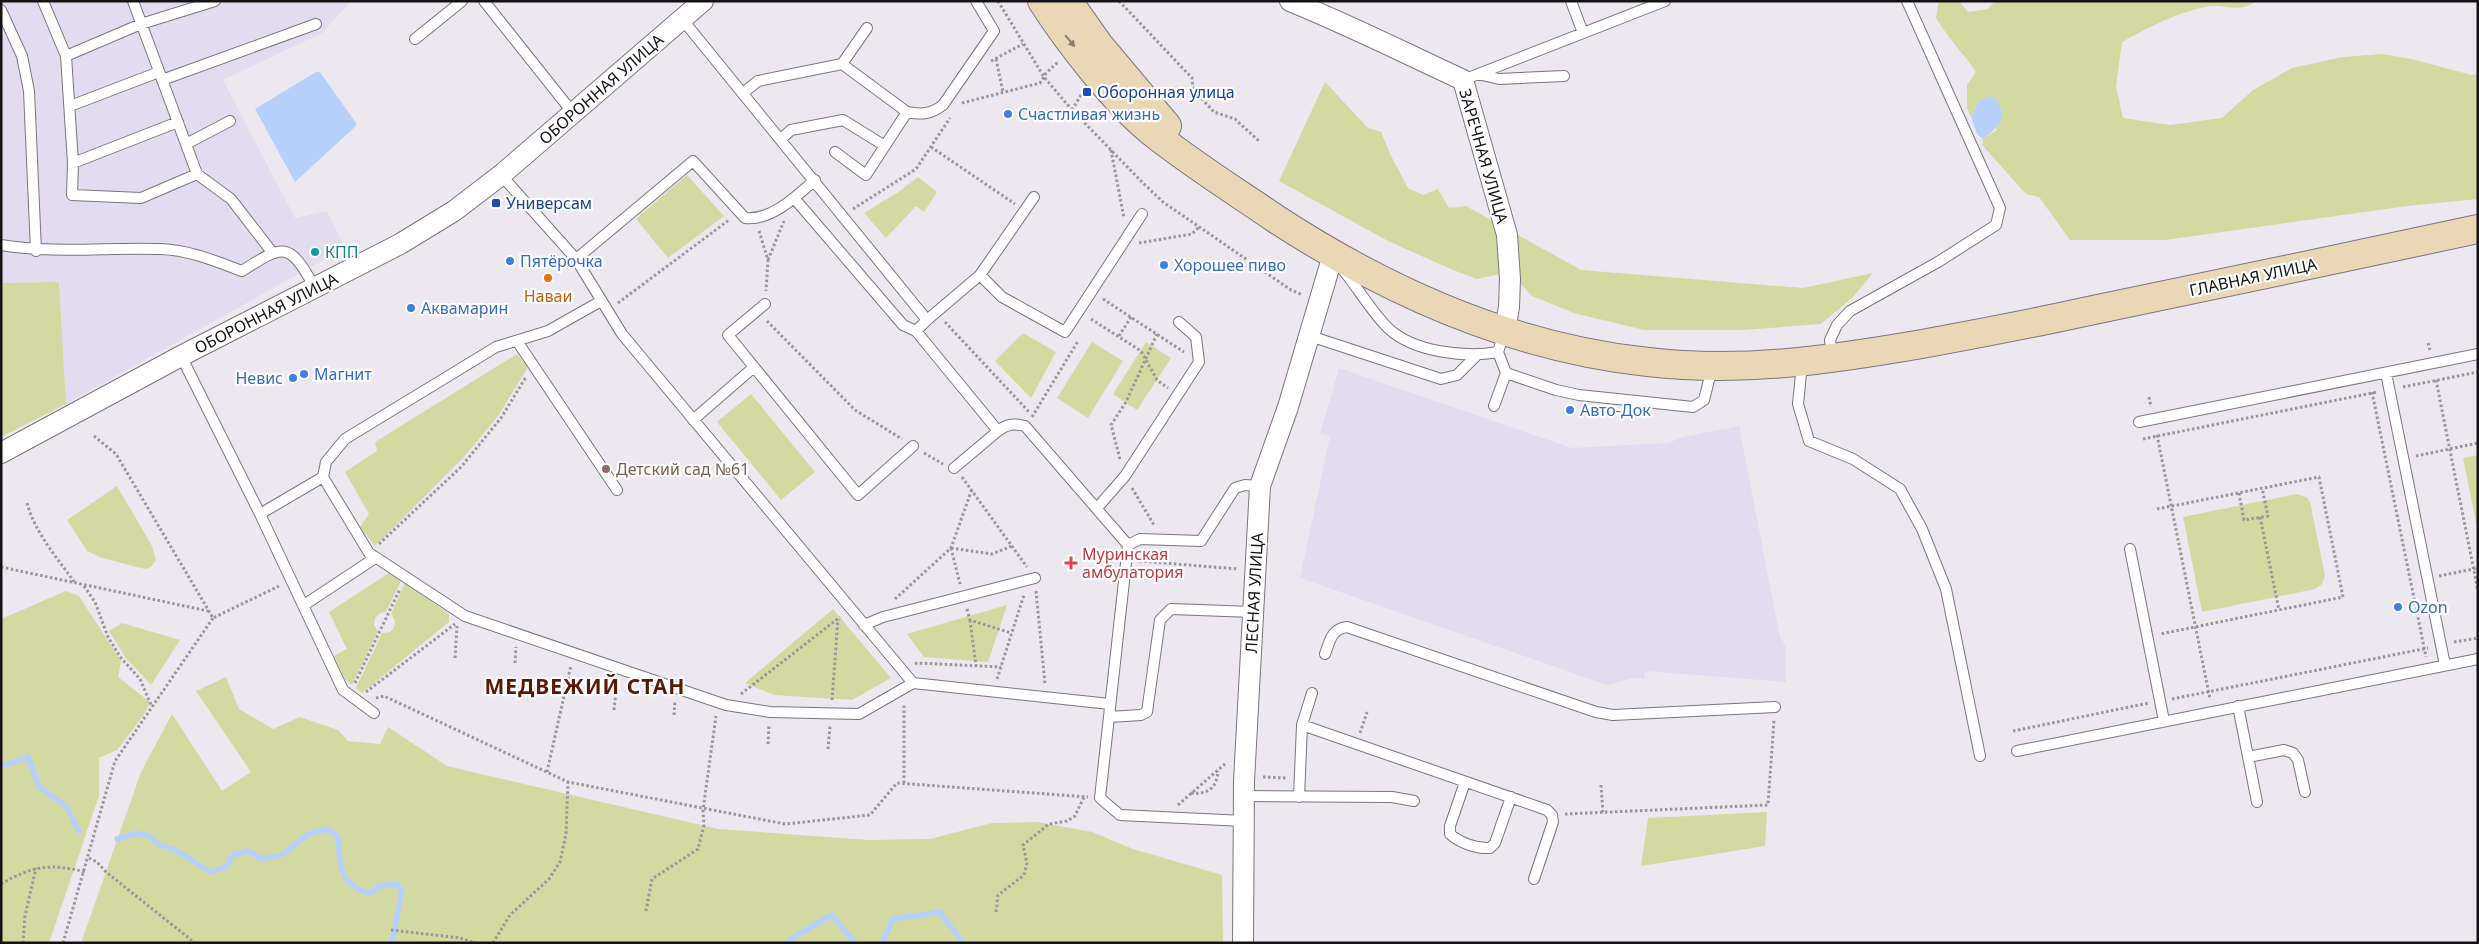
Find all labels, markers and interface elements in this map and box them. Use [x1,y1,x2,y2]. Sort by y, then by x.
street label: ОБОРОННАЯ УЛИЦА [534,28,668,149]
one-way arrow [1065,34,1076,47]
place label: Оборонная улица [1097,81,1235,103]
marker: Оборонная улица [1081,86,1093,98]
street label: ЗАРЕЧНАЯ УЛИЦА [1454,86,1514,227]
place label: Счастливая жизнь [1018,103,1160,125]
marker: Счастливая жизнь [1002,108,1014,120]
place label: Универсам [506,192,592,214]
marker: Универсам [490,197,502,209]
place label: КПП [325,241,358,263]
marker: КПП [309,246,321,258]
place label: Пятёрочка [520,250,603,272]
street label: ГЛАВНАЯ УЛИЦА [2187,253,2319,301]
place label: Хорошее пиво [1174,254,1286,276]
marker: Пятёрочка [504,255,516,267]
marker: Хорошее пиво [1158,259,1170,271]
street label: ОБОРОННАЯ УЛИЦА [191,267,342,359]
marker: Наваи [542,272,554,284]
place label: Наваи [524,285,572,307]
place label: Аквамарин [421,297,508,319]
marker: Аквамарин [405,302,417,314]
place label: Магнит [314,363,372,385]
place label: Невис [235,367,283,389]
marker: Магнит [298,368,310,380]
marker: Невис [287,372,299,384]
place label: Авто-Док [1580,399,1651,421]
marker: Авто-Док [1564,404,1576,416]
place label: Детский сад №61 [616,458,749,480]
marker: Детский сад №61 [600,463,612,475]
street label: ЛЕСНАЯ УЛИЦА [1240,531,1268,654]
place label: Муринская амбулатория [1082,543,1183,583]
marker: Муринская амбулатория [1064,556,1078,570]
place label: Ozon [2408,596,2448,618]
marker: Ozon [2392,601,2404,613]
district label: МЕДВЕЖИЙ СТАН [484,672,686,700]

